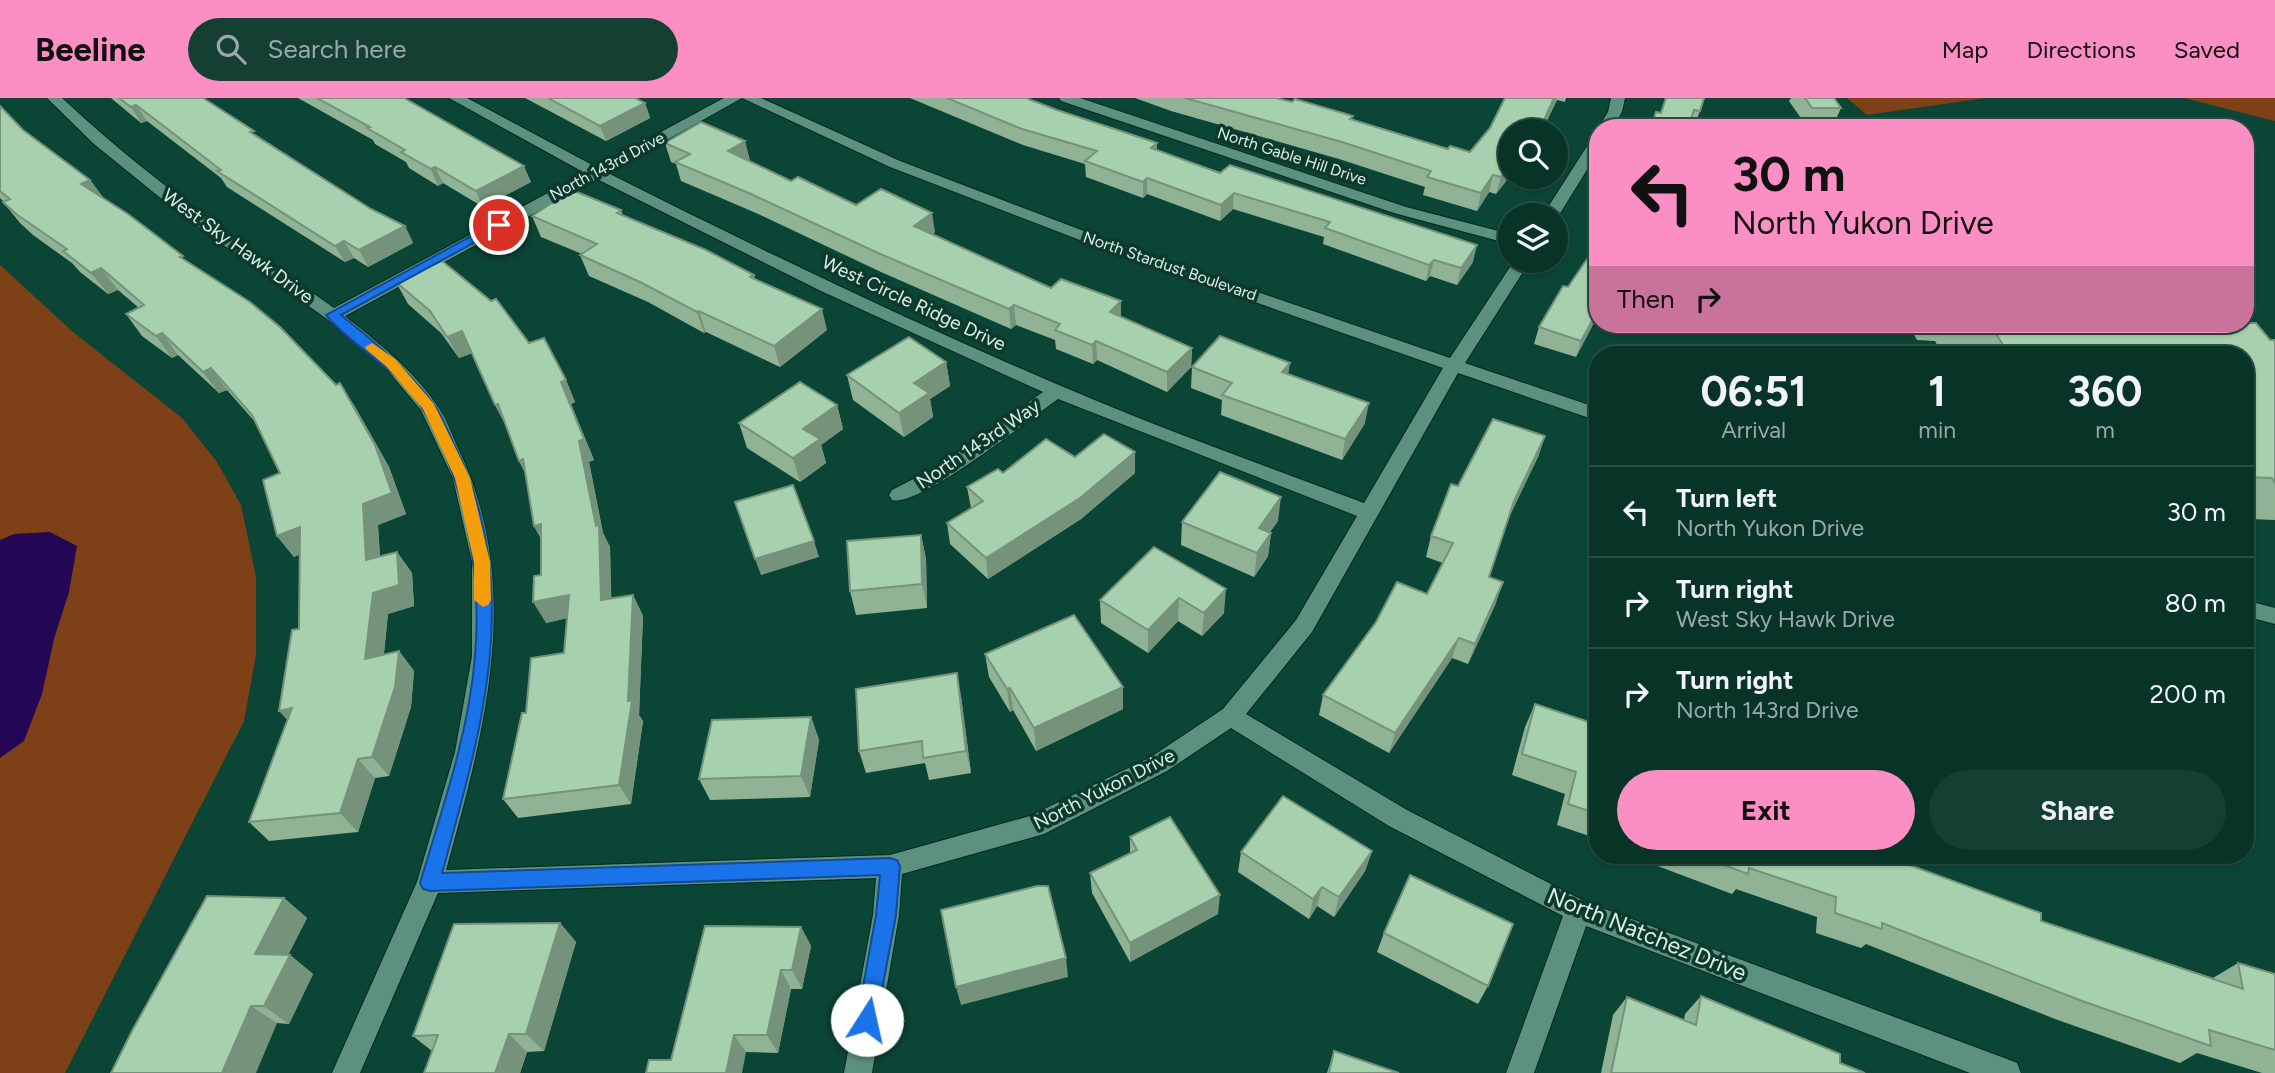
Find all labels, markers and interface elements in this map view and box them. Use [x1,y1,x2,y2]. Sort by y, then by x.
search box [188,18,678,81]
text: Beeline [35,30,146,69]
icon: search [212,30,250,68]
text: Search here [268,33,406,65]
text: Map [1942,35,1988,64]
text: Directions [2026,35,2136,64]
text: Saved [2174,35,2240,64]
map controls [1498,119,1568,273]
button: search [1498,119,1568,189]
street label: North Gable Hill Drive [1215,123,1369,189]
street label: North 143rd Drive [546,128,668,204]
text: 30 m [1732,144,1845,203]
icon: left [1617,147,1708,238]
street label: West Sky Hawk Drive [158,184,318,308]
pin [469,195,529,255]
button: layers [1498,203,1568,273]
text: North Yukon Drive [1732,204,1994,242]
icon: arrive [480,206,518,244]
street label: North Stardust Boulevard [1081,227,1259,305]
street label: West Circle Ridge Drive [818,250,1010,356]
icon: right [1689,280,1727,318]
text: Then [1617,283,1675,315]
text: 06:51 [1700,366,1807,417]
text: 1 [1928,366,1946,417]
text: 360 [2068,366,2143,417]
street label: North 143rd Way [912,394,1044,494]
text: Arrival [1721,416,1786,444]
text: min [1918,416,1956,444]
text: m [2095,416,2115,444]
text: Turn left [1676,482,1777,514]
icon: left [1617,493,1655,531]
text: 30 m [2167,496,2226,528]
text: North Yukon Drive [1676,514,1864,542]
text: Turn right [1676,573,1793,605]
icon: right [1617,584,1655,622]
text: 80 m [2165,587,2226,619]
text: West Sky Hawk Drive [1676,605,1895,633]
text: Turn right [1676,664,1793,696]
icon: right [1617,675,1655,713]
text: 200 m [2150,678,2226,710]
text: North 143rd Drive [1676,696,1859,724]
street label: North Yukon Drive [1030,743,1178,835]
button: Exit [1617,770,1915,850]
button: Share [1929,770,2226,850]
street label: North Natchez Drive [1543,881,1751,987]
position arrow [830,983,904,1057]

